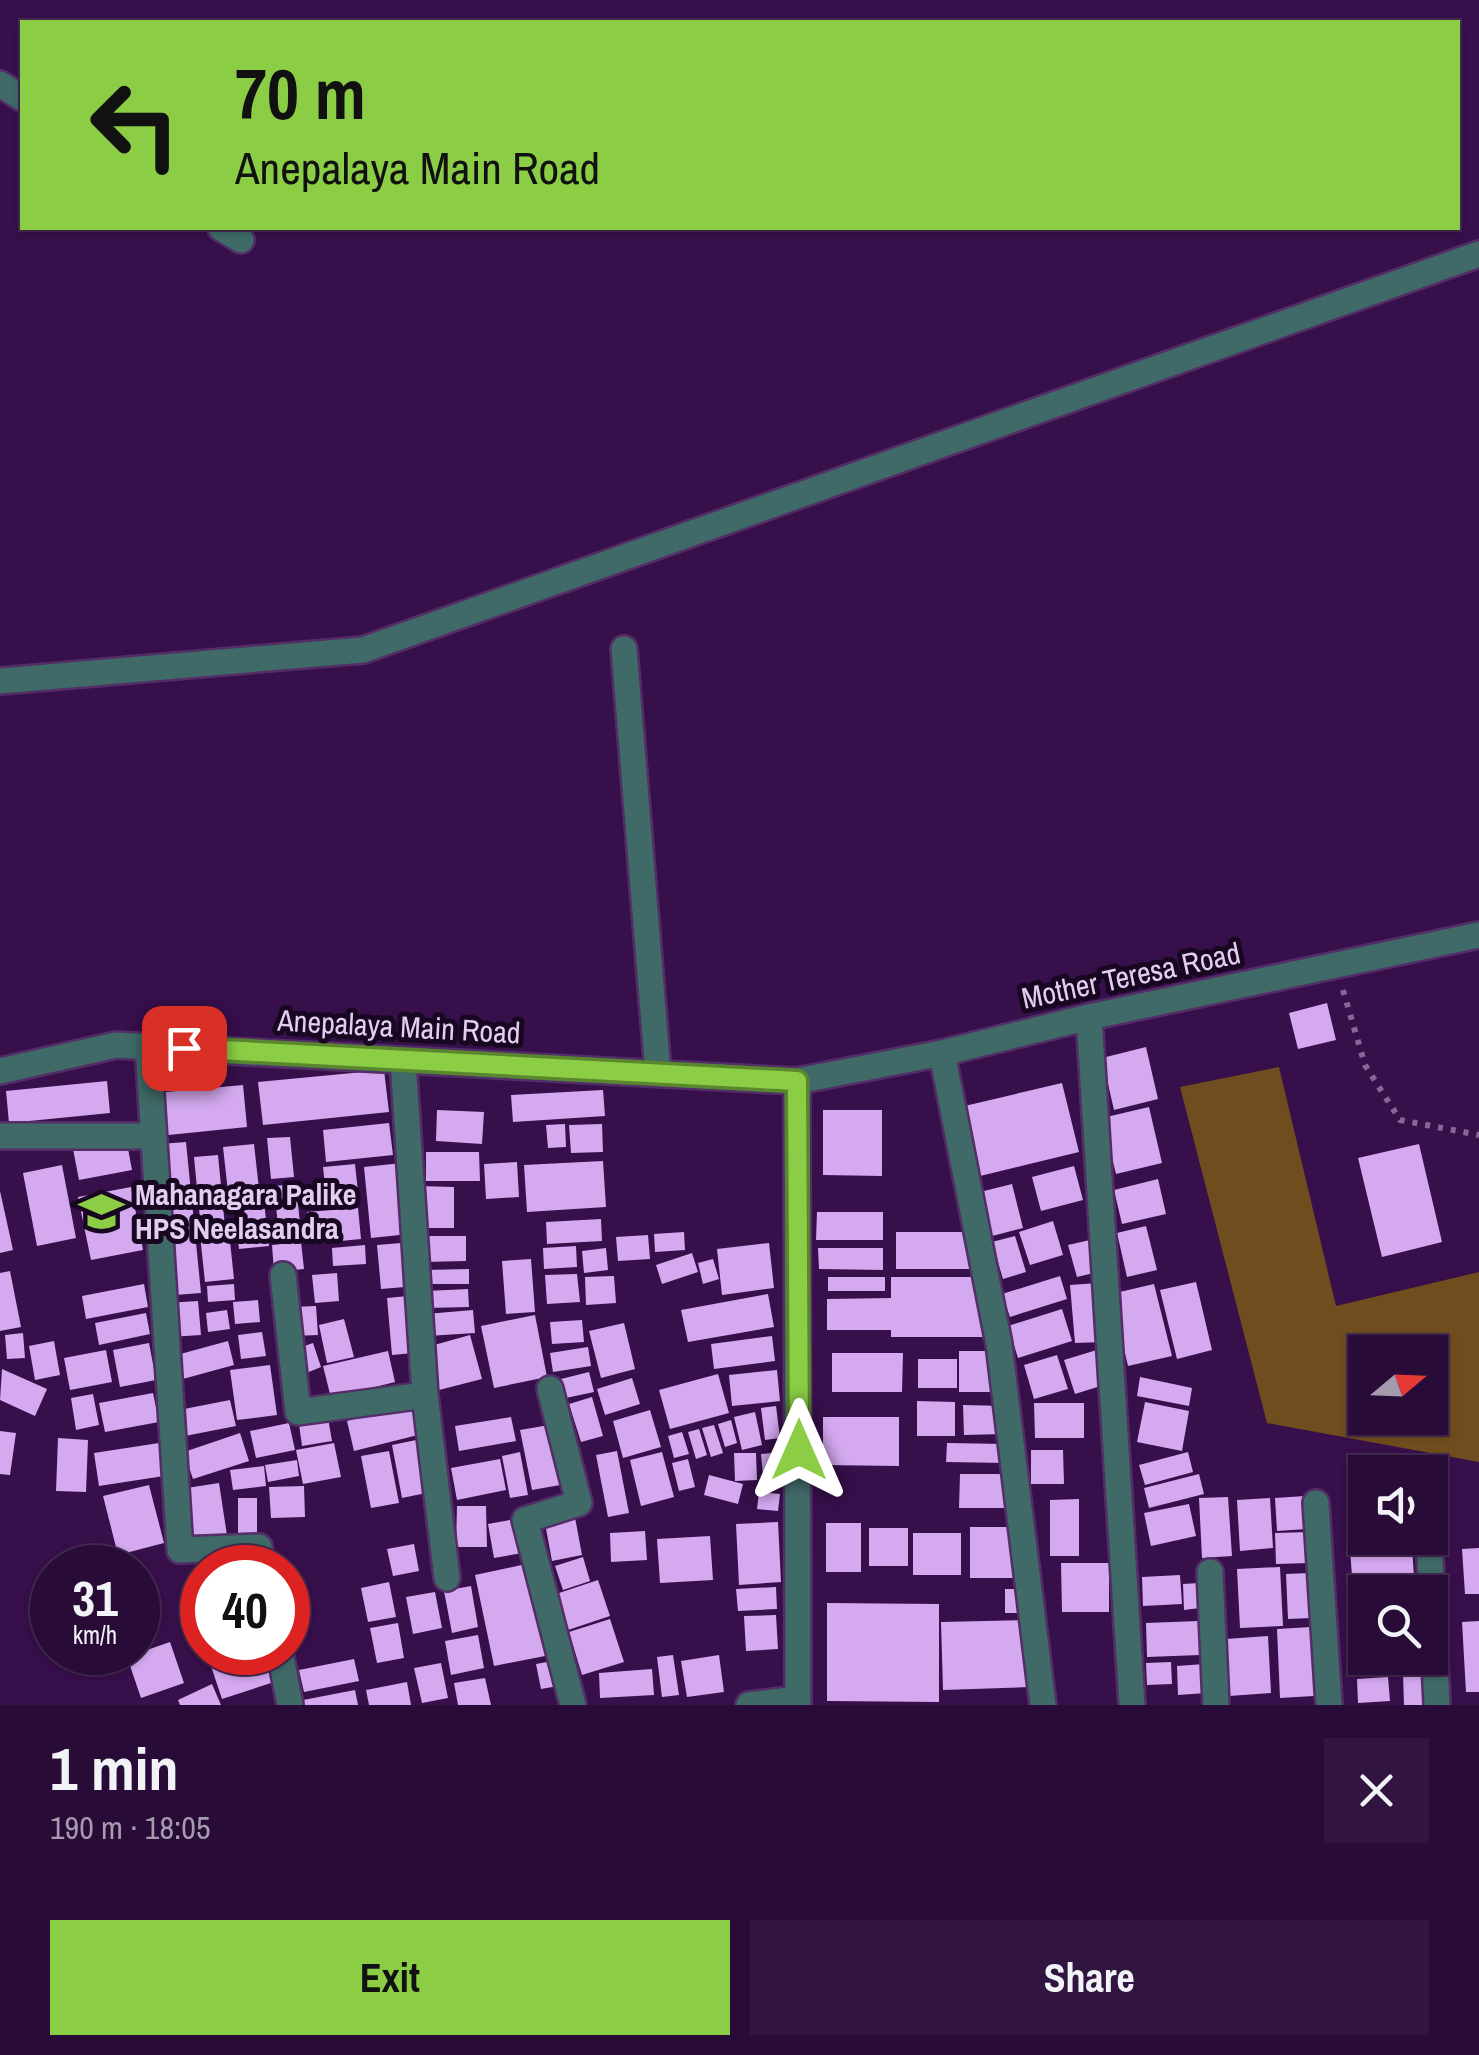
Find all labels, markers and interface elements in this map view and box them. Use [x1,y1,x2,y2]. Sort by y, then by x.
text: 70 m [235,47,366,141]
icon: left [70,60,200,190]
text: Anepalaya Main Road [235,137,600,198]
street label: Mother Teresa Road [1018,932,1244,1018]
street label: Anepalaya Main Road [275,1000,522,1052]
pin [142,1006,227,1091]
icon: arrive [157,1021,212,1076]
place label: Mahanagara Palike HPS Neelasandra [135,1174,357,1248]
school or university icon: Mahanagara Palike HPS Neelasandra [78,1188,126,1236]
north arrow [1348,1335,1448,1435]
map controls [1348,1335,1448,1675]
position arrow [747,1398,851,1502]
button: sound [1348,1455,1448,1555]
speed limit sign: 40 [180,1545,310,1675]
text: 31 [72,1564,118,1632]
button: search [1348,1575,1448,1675]
text: km/h [73,1618,117,1652]
text: 1 min [50,1728,179,1809]
button: close [1324,1738,1429,1843]
text: 190 m · 18:05 [50,1806,210,1849]
button: Exit [50,1920,730,2035]
button: Share [750,1920,1429,2035]

